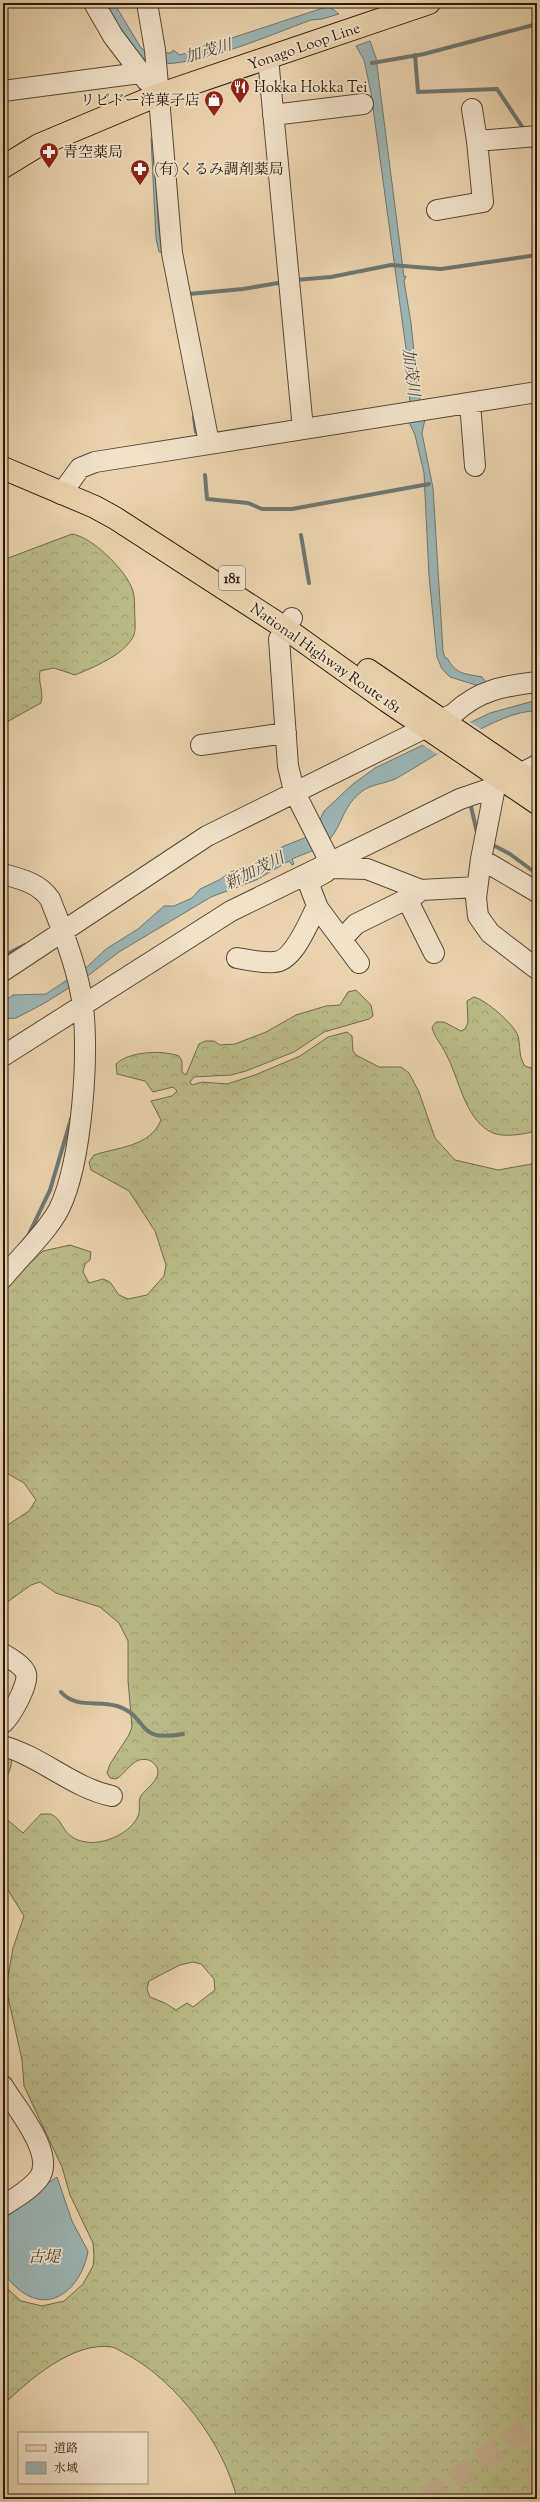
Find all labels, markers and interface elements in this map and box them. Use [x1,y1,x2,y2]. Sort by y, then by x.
street label: Yonago Loop Line [246,18,363,76]
water label: 加茂川 [182,34,237,70]
restaurant icon: Hokka Hokka Tei [229,76,251,104]
place label: Hokka Hokka Tei [254,78,367,99]
shop icon: リビドー洋菓子店 [203,89,225,117]
place label: リビドー洋菓子店 [80,91,200,112]
pharmacy icon: 青空薬局 [38,141,60,169]
place label: 青空薬局 [63,143,123,164]
pharmacy icon: (有)くるみ調剤薬局 [129,158,151,186]
place label: (有)くるみ調剤薬局 [154,160,284,181]
water label: 加茂川 [395,347,424,400]
road number: 181 [219,566,245,590]
street label: National Highway Route 181 [245,599,405,719]
water label: 新加茂川 [221,847,291,897]
water label: 古堤 [28,2247,62,2270]
legend [18,2432,148,2484]
text: 道路 [54,2440,78,2458]
text: 水域 [54,2460,78,2478]

